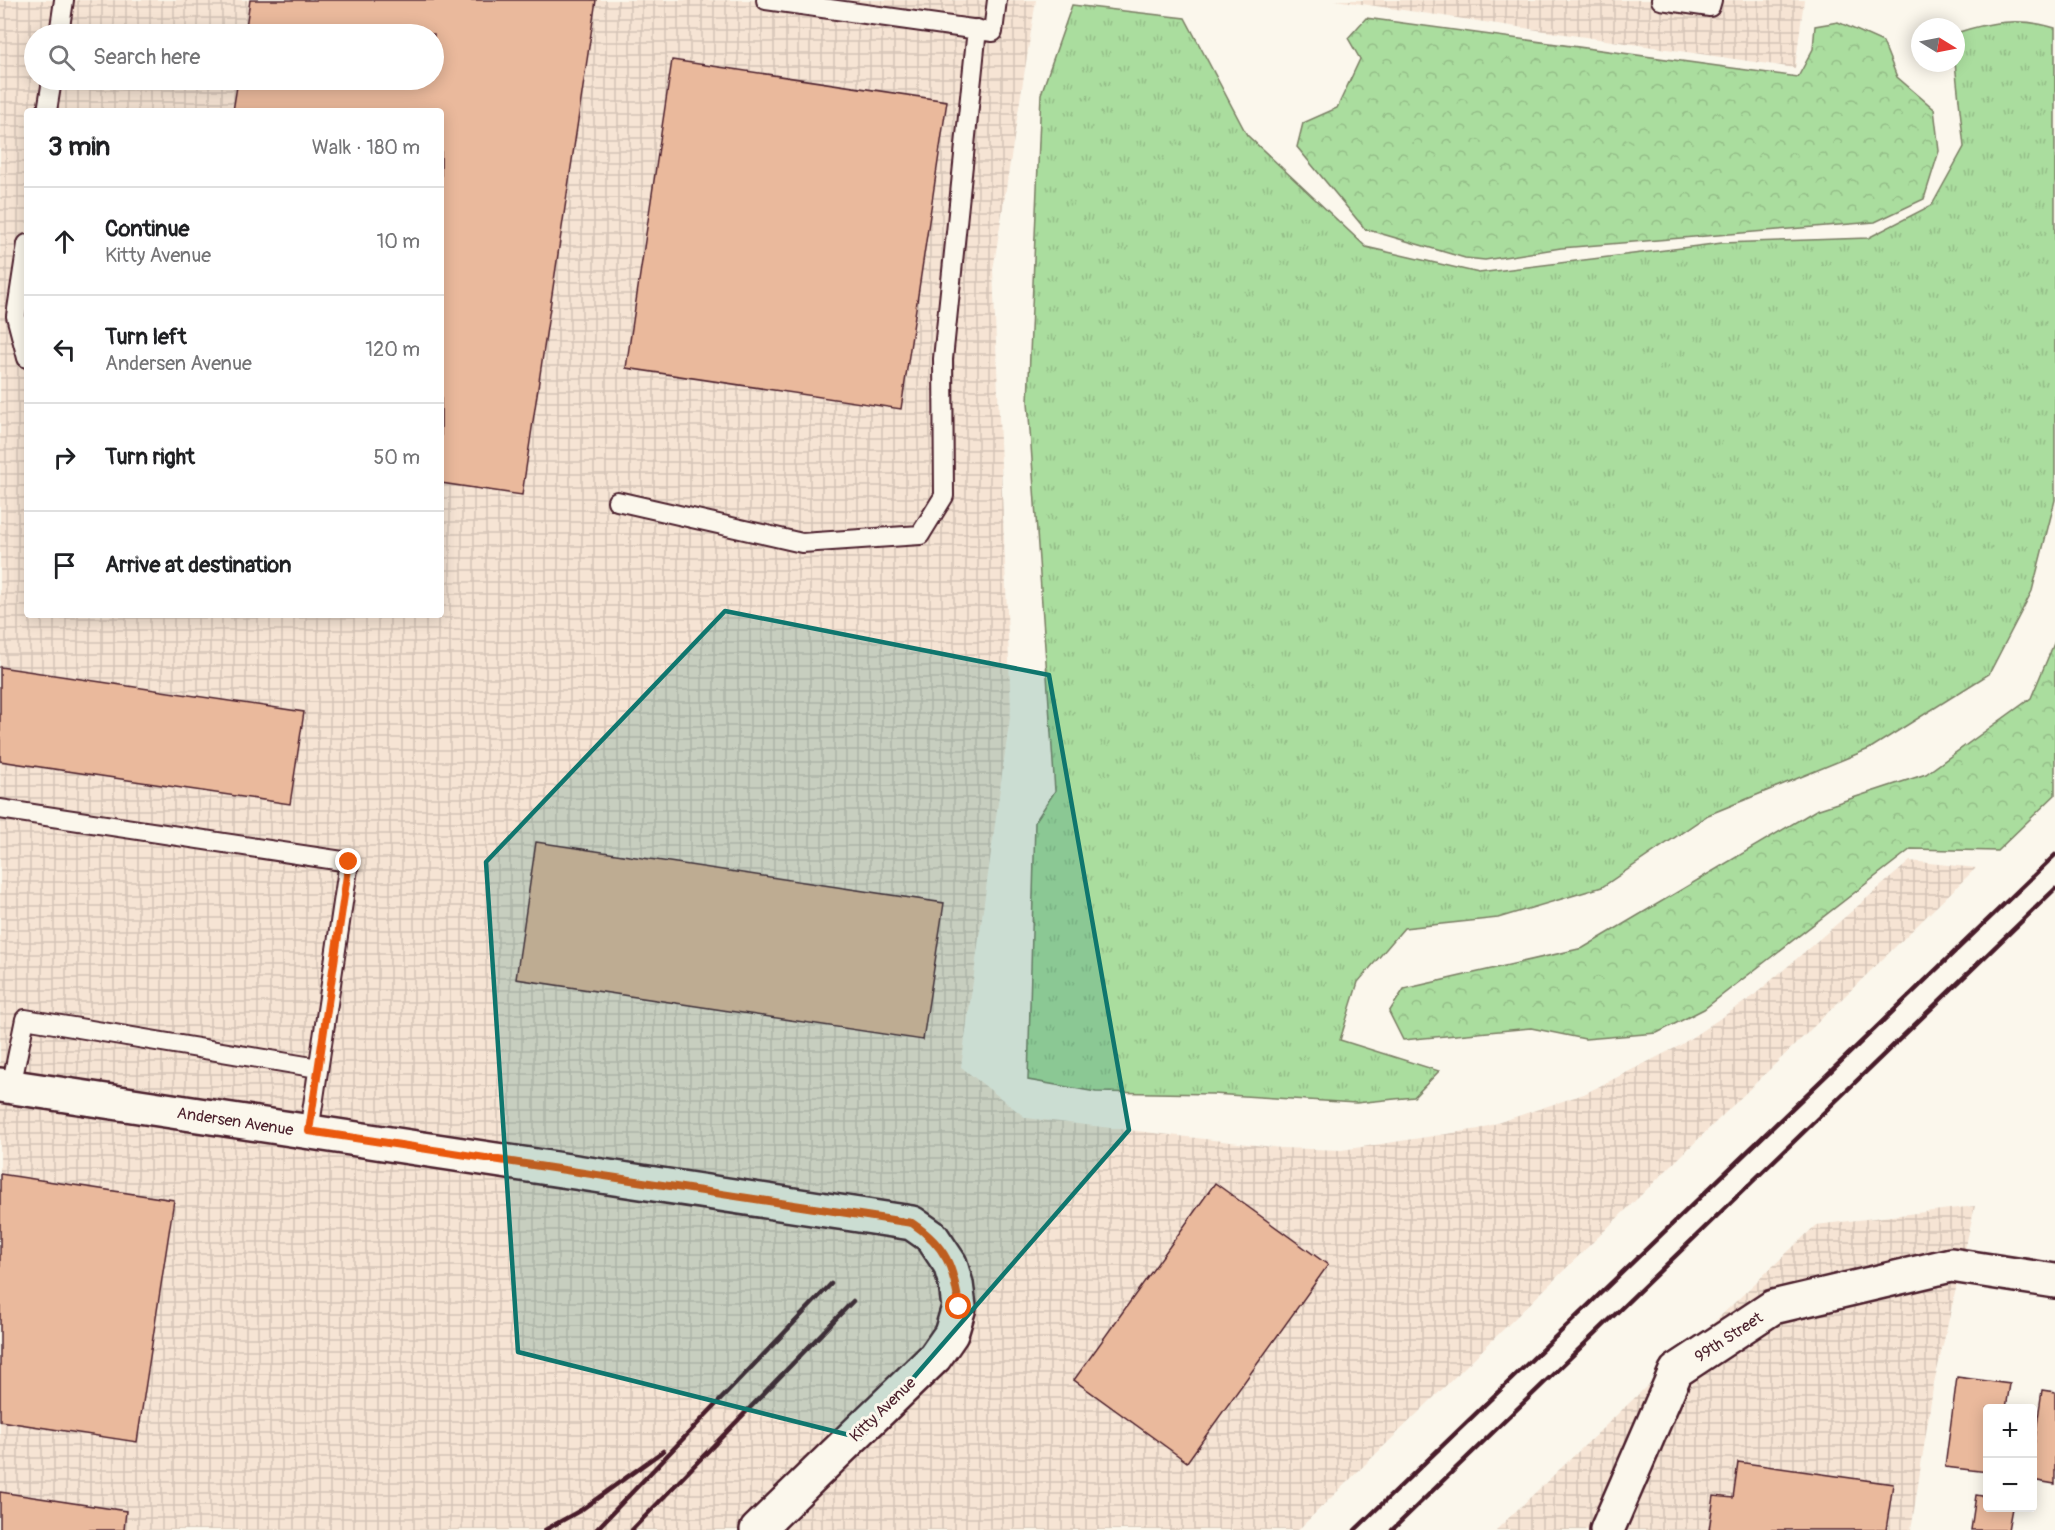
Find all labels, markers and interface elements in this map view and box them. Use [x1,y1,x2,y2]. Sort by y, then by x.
north arrow [1911,18,1965,72]
search box [24,24,444,90]
icon: search [45,41,78,74]
text: Search here [93,43,200,71]
text: 3 min [48,131,110,163]
text: Walk · 180 m [312,135,420,160]
text: Continue [105,215,189,243]
icon: ahead [48,225,81,258]
text: 10 m [376,229,420,254]
text: Kitty Avenue [105,243,211,268]
text: Turn left [105,323,187,351]
icon: left [48,333,81,366]
text: 120 m [365,337,420,362]
text: Andersen Avenue [105,351,252,376]
icon: right [48,441,81,474]
text: Turn right [105,443,195,471]
text: 50 m [373,445,420,470]
icon: arrive [48,549,81,582]
text: Arrive at destination [105,551,291,579]
route end [335,848,361,874]
street label: Andersen Avenue [176,1103,295,1140]
route start [945,1293,971,1319]
street label: 99th Street [1691,1307,1767,1367]
street label: Kitty Avenue [845,1373,920,1446]
map controls [1983,1404,2037,1512]
button: + [1983,1404,2037,1458]
button: − [1983,1458,2037,1512]

